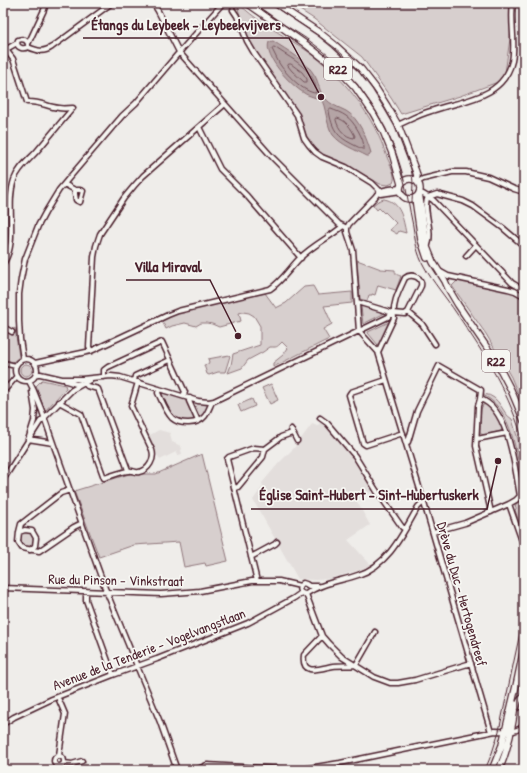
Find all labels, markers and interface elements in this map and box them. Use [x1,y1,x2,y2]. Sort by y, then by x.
callout: Étangs du Leybeek - Leybeekvijvers [83,11,289,38]
text: Étangs du Leybeek - Leybeekvijvers [91,14,281,36]
road number: R22 [324,58,352,80]
callout: Villa Miraval [126,253,210,280]
text: Villa Miraval [134,256,203,277]
road number: R22 [482,350,510,372]
callout: Église Saint-Hubert - Sint-Hubertuskerk [251,482,487,509]
text: Église Saint-Hubert - Sint-Hubertuskerk [259,484,479,506]
street label: Drève du Duc - Hertogendreef [432,520,492,668]
street label: Rue du Pinson - Vinkstraat [48,569,184,590]
street label: Avenue de la Tenderie - Vogelvangstlaan [50,603,248,695]

